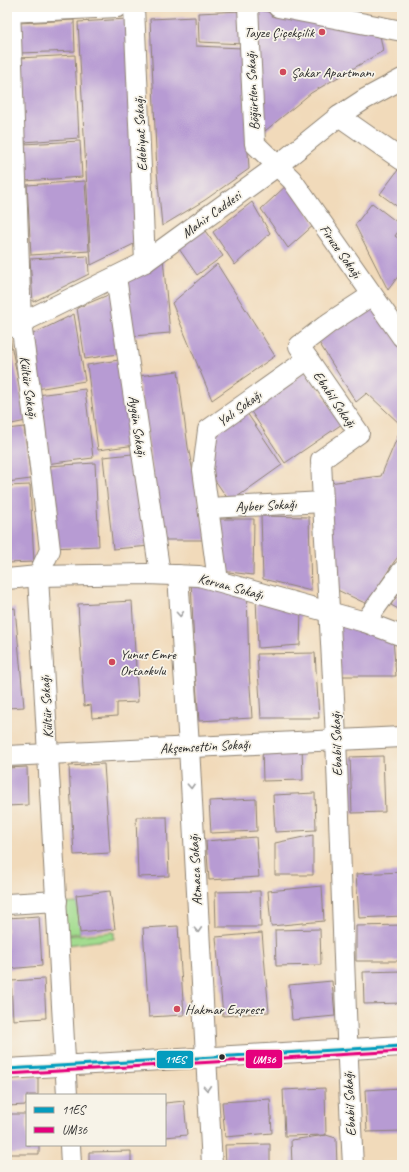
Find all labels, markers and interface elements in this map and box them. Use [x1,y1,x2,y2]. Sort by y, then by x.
place label: Tayze Çiçekçilik [244,24,315,41]
marker: Tayze Çiçekçilik [317,27,327,37]
street label: Böğürtlen Sokağı [242,50,263,131]
place label: Şakar Apartmanı [291,64,375,81]
marker: Şakar Apartmanı [278,67,288,77]
street label: Edebiyat Sokağı [130,95,151,172]
street label: Mahir Caddesi [178,186,246,242]
street label: Firuze Sokağı [316,221,366,283]
street label: Kültür Sokağı [16,355,41,421]
street label: Ebabil Sokağı [310,368,360,432]
street label: Yalı Sokağı [214,386,266,430]
street label: Aygün Sokağı [125,394,150,459]
street label: Ayber Sokağı [235,495,298,516]
street label: Kervan Sokağı [197,570,267,604]
one-way arrow [176,611,185,617]
place label: Yunus Emre Ortaokulu [120,646,177,679]
marker: Yunus Emre Ortaokulu [107,657,117,667]
street label: Kültür Sokağı [36,674,57,739]
street label: Ebabil Sokağı [327,710,346,777]
street label: Akşemsettin Sokağı [160,736,252,757]
one-way arrow [187,783,195,789]
street label: Atmaca Sokağı [185,833,206,906]
one-way arrow [194,927,203,933]
place label: Hakmar Express [185,1001,265,1018]
marker: Hakmar Express [172,1004,182,1014]
line badge: UM36 [245,1049,283,1069]
line badge: 11ES [156,1050,194,1069]
text: 11ES [165,1052,188,1066]
unlabelled marker [217,1052,227,1062]
text: UM36 [252,1052,277,1066]
street label: Ebabil Sokağı [339,1070,360,1137]
one-way arrow [203,1085,211,1091]
legend [26,1094,166,1146]
text: 11ES [62,1102,87,1118]
text: UM36 [62,1122,88,1138]

